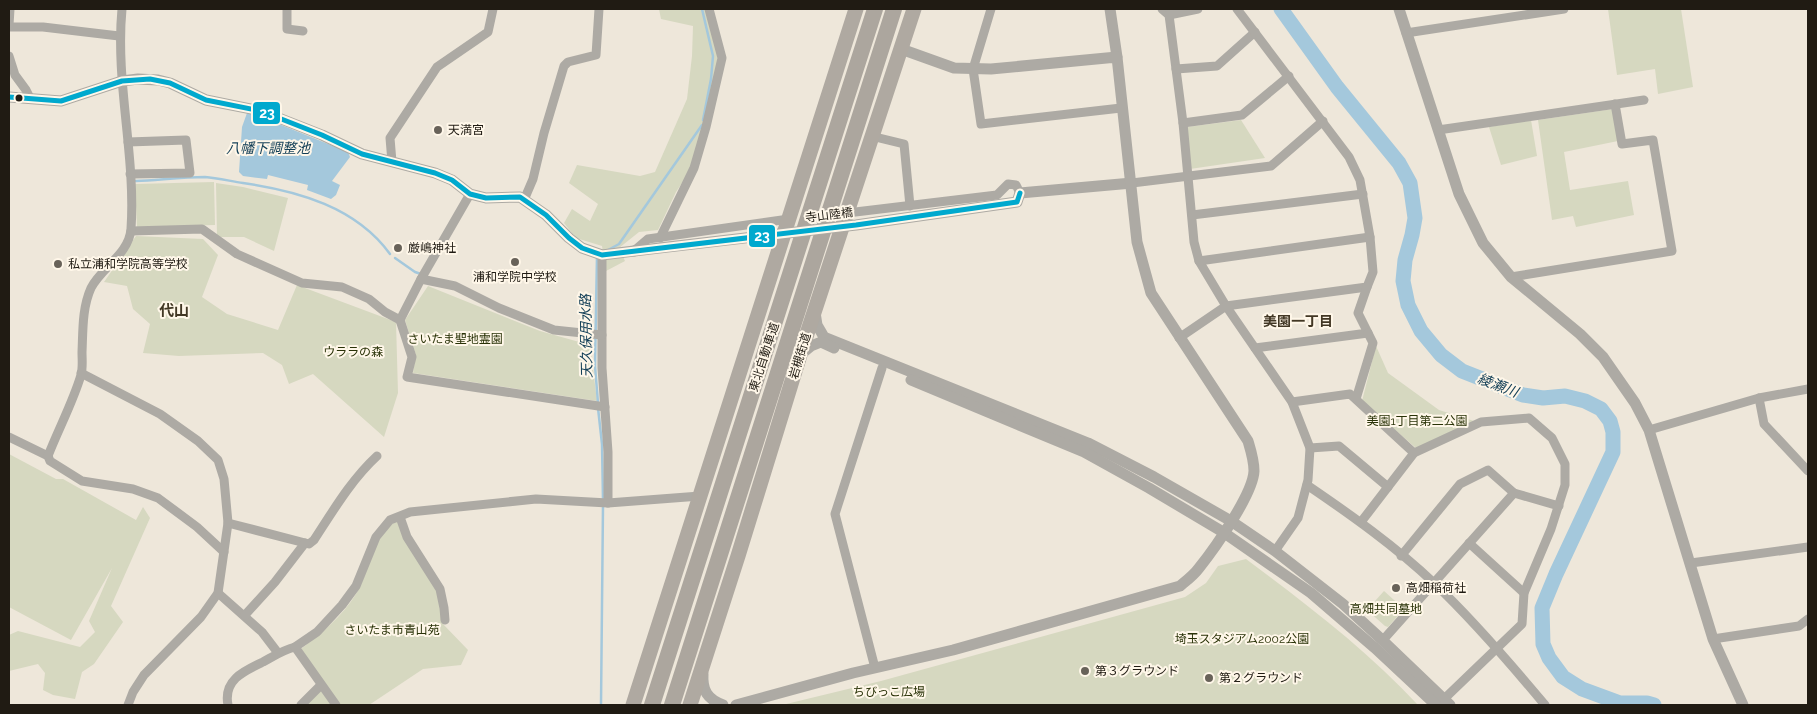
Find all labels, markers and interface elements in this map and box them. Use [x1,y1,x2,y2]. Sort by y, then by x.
unlabelled marker [14,93,24,103]
line badge: 23 [252,101,281,125]
text: 23 [259,105,275,121]
place label: 天満宮 [448,123,484,137]
marker: 天満宮 [432,124,444,136]
water label: 八幡下調整池 [226,140,312,156]
street label: 寺山陸橋 [804,205,854,225]
line badge: 23 [748,224,776,248]
text: 23 [754,228,770,244]
place label: 厳嶋神社 [408,241,456,255]
marker: 厳嶋神社 [392,242,404,254]
marker: 浦和学院中学校 [509,256,521,268]
place label: 私立浦和学院高等学校 [68,257,188,271]
marker: 私立浦和学院高等学校 [52,258,64,270]
place label: 浦和学院中学校 [473,270,557,284]
water label: 天久保用水路 [577,293,595,378]
district label: 代山 [159,302,189,320]
district label: 美園一丁目 [1263,313,1333,329]
street label: 東北自動車道 [746,321,782,393]
street label: 岩槻街道 [786,331,814,381]
park label: さいたま聖地霊園 [407,332,503,346]
park label: ウララの森 [323,345,383,359]
water label: 綾瀬川 [1476,370,1522,401]
park label: 美園1丁目第二公園 [1366,414,1468,428]
place label: 高畑稲荷社 [1406,581,1466,595]
marker: 高畑稲荷社 [1390,582,1402,594]
park label: 高畑共同墓地 [1350,602,1422,616]
park label: さいたま市青山苑 [344,623,440,637]
park label: 埼玉スタジアム2002公園 [1175,632,1309,646]
place label: 第３グラウンド [1095,664,1179,678]
marker: 第３グラウンド [1079,665,1091,677]
place label: 第２グラウンド [1219,671,1303,685]
marker: 第２グラウンド [1203,672,1215,684]
park label: ちびっこ広場 [853,685,925,699]

